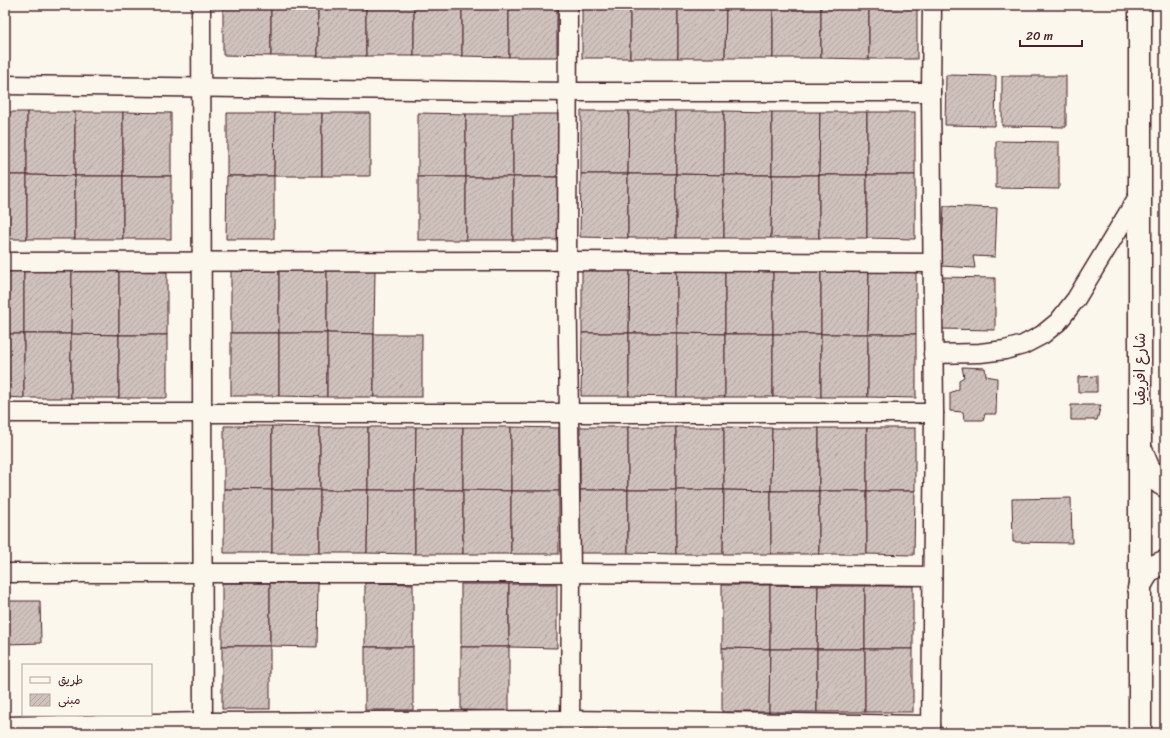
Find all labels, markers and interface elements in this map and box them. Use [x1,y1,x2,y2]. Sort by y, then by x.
scale bar [1020,22,1082,48]
text: 20 m [1026,25,1053,47]
street label: شارع افريقيا [1127,333,1153,405]
legend [22,664,152,716]
text: طريق [58,669,83,691]
text: مبنى [58,689,81,711]

